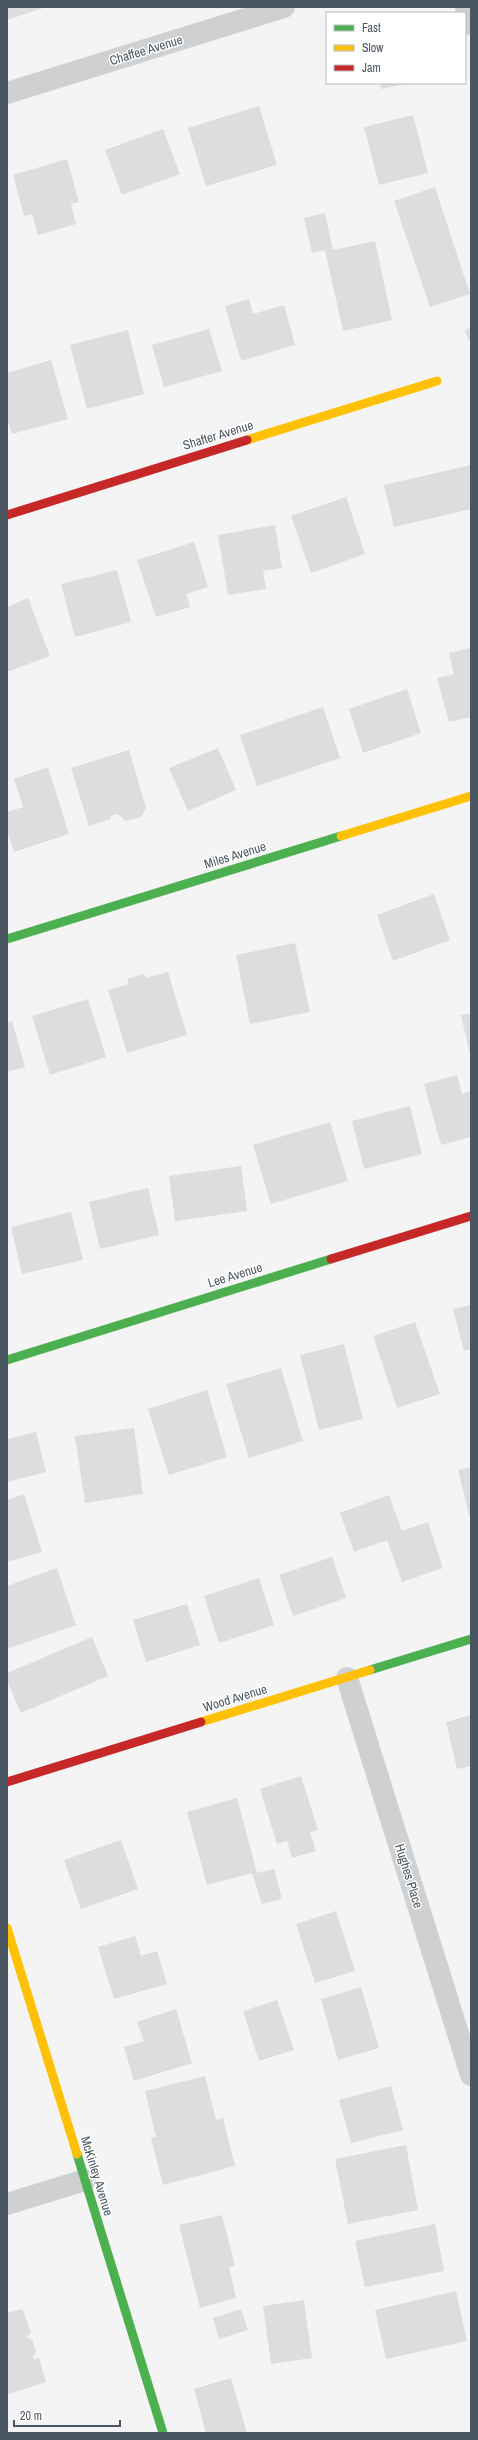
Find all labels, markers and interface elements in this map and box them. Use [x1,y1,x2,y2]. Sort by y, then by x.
legend [326,12,466,84]
text: Fast [362,20,381,36]
street label: Chaffee Avenue [107,31,185,69]
text: Slow [362,40,384,56]
text: Jam [362,60,381,76]
street label: Shafter Avenue [181,416,255,454]
street label: Miles Avenue [202,838,268,872]
street label: Lee Avenue [206,1259,264,1291]
street label: Wood Avenue [201,1680,269,1716]
street label: Hughes Place [391,1842,427,1910]
street label: McKinley Avenue [77,2134,117,2218]
scale bar [14,2402,120,2428]
text: 20 m [20,2408,42,2424]

